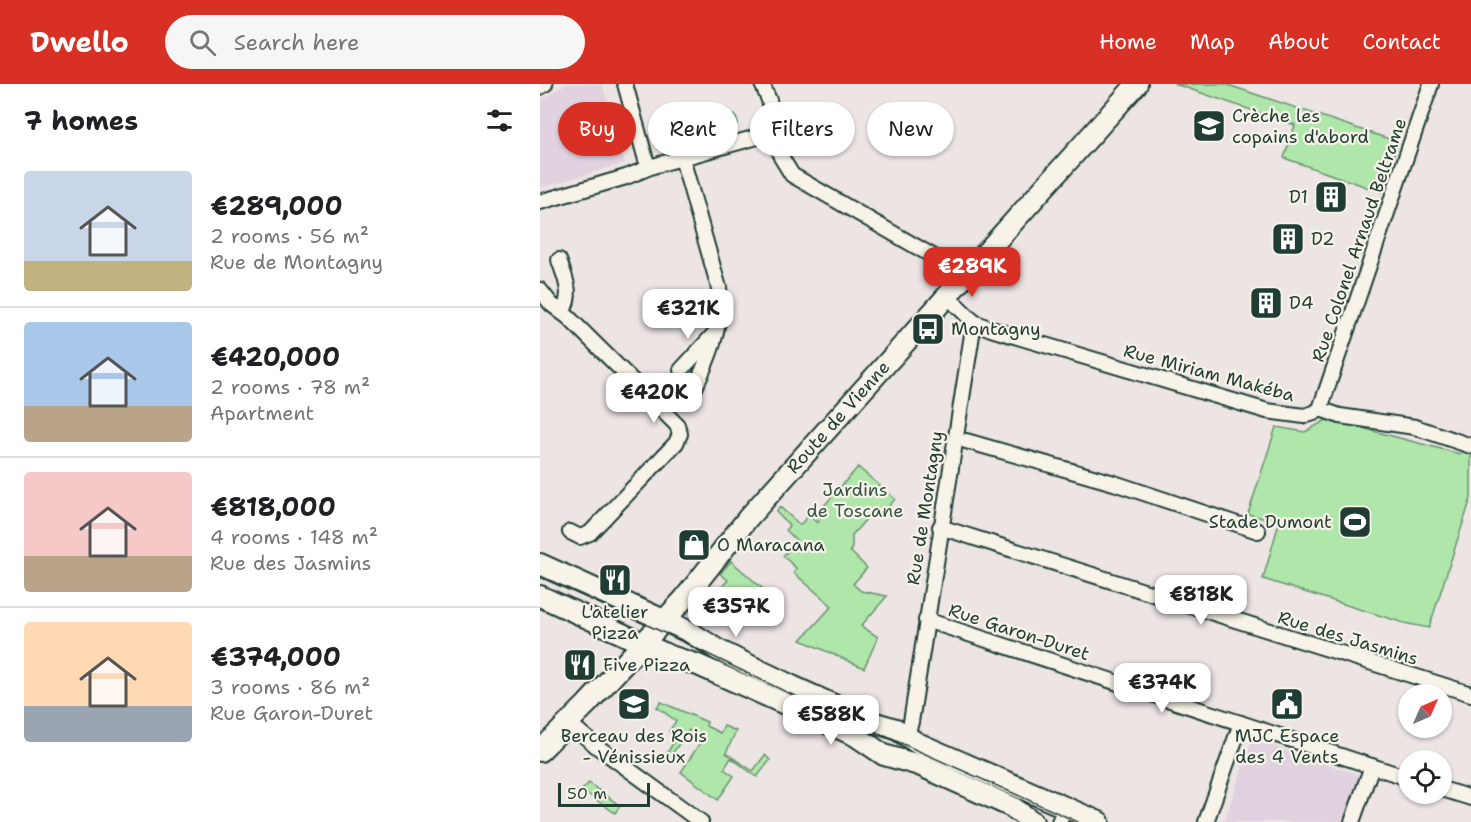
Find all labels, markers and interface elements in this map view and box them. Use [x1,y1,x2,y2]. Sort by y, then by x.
search box [165,15,585,69]
text: Dwello [30,23,129,61]
icon: search [186,26,219,59]
text: Search here [234,28,360,57]
text: Home [1099,28,1157,56]
text: Map [1190,28,1235,56]
text: About [1268,28,1329,56]
text: Contact [1362,28,1441,56]
chip: Buy [558,102,636,156]
chip: Rent [648,102,738,156]
chip: Filters [750,102,855,156]
chip: New [867,102,954,156]
text: 7 homes [24,103,138,138]
icon: filters [483,104,516,137]
place label: Crèche les copains d'abord [1232,104,1369,149]
school or university icon: Crèche les copains d'abord [1191,108,1227,144]
street label: Rue Colonel Arnaud Beltrame [1306,115,1412,365]
building icon: D1 [1313,179,1349,215]
place label: D1 [1289,185,1308,209]
text: €289,000 [210,188,343,223]
icon: home [72,195,144,267]
building icon: D2 [1270,221,1306,257]
text: 2 rooms · 56 m² [210,223,369,249]
place label: D2 [1311,227,1335,251]
pin: €289K [930,247,1014,298]
text: Rue de Montagny [210,249,383,275]
text: €289K [937,253,1007,279]
building icon: D4 [1248,285,1284,321]
pin: €321K [646,289,730,340]
place label: D4 [1289,291,1313,315]
text: €321K [656,295,720,321]
bus stop icon: Montagny [910,311,946,347]
place label: Montagny [951,317,1041,341]
text: €420,000 [210,339,340,374]
street label: Rue Miriam Makéba [1121,339,1297,407]
icon: home [72,346,144,418]
street label: Route de Vienne [781,356,895,479]
pin: €420K [612,373,696,424]
text: 2 rooms · 78 m² [210,374,370,400]
text: €420K [620,379,688,405]
text: Apartment [210,400,314,426]
street label: Rue de Montagny [901,429,949,587]
park label: Jardins de Toscane [807,478,903,523]
text: €818,000 [210,489,336,524]
icon: home [72,496,144,568]
sports icon: Stade Dumont [1337,504,1373,540]
place label: Stade Dumont [1209,510,1332,534]
text: 4 rooms · 148 m² [210,524,378,550]
shop icon: O Maracana [676,527,712,563]
place label: O Maracana [717,533,825,557]
text: Rue des Jasmins [210,550,371,576]
restaurant icon: L'atelier Pizza [597,562,633,598]
pin: €818K [1159,575,1243,626]
text: €818K [1169,581,1233,607]
pin: €357K [694,587,778,638]
text: €357K [702,593,770,619]
street label: Rue Garon-Duret [945,598,1093,666]
place label: L'atelier Pizza [581,600,649,645]
street label: Rue des Jasmins [1275,605,1421,671]
text: €374,000 [210,639,341,674]
icon: home [72,646,144,718]
restaurant icon: Five Pizza [562,647,598,683]
place label: Five Pizza [603,653,690,677]
pin: €374K [1120,663,1204,714]
text: €374K [1128,669,1196,695]
text: 3 rooms · 86 m² [210,674,370,700]
north arrow [1398,684,1452,738]
map controls [1398,684,1452,804]
school or university icon: Berceau des Rois - Vénissieux [616,686,652,722]
public building icon: MJC Espace des 4 Vents [1269,686,1305,722]
pin: €588K [789,695,873,746]
text: Rue Garon-Duret [210,700,373,726]
text: €588K [797,701,865,727]
place label: Berceau des Rois - Vénissieux [561,724,707,769]
place label: MJC Espace des 4 Vents [1235,724,1339,769]
button: locate [1398,750,1452,804]
scale bar [558,780,650,808]
text: 50 m [567,783,607,804]

